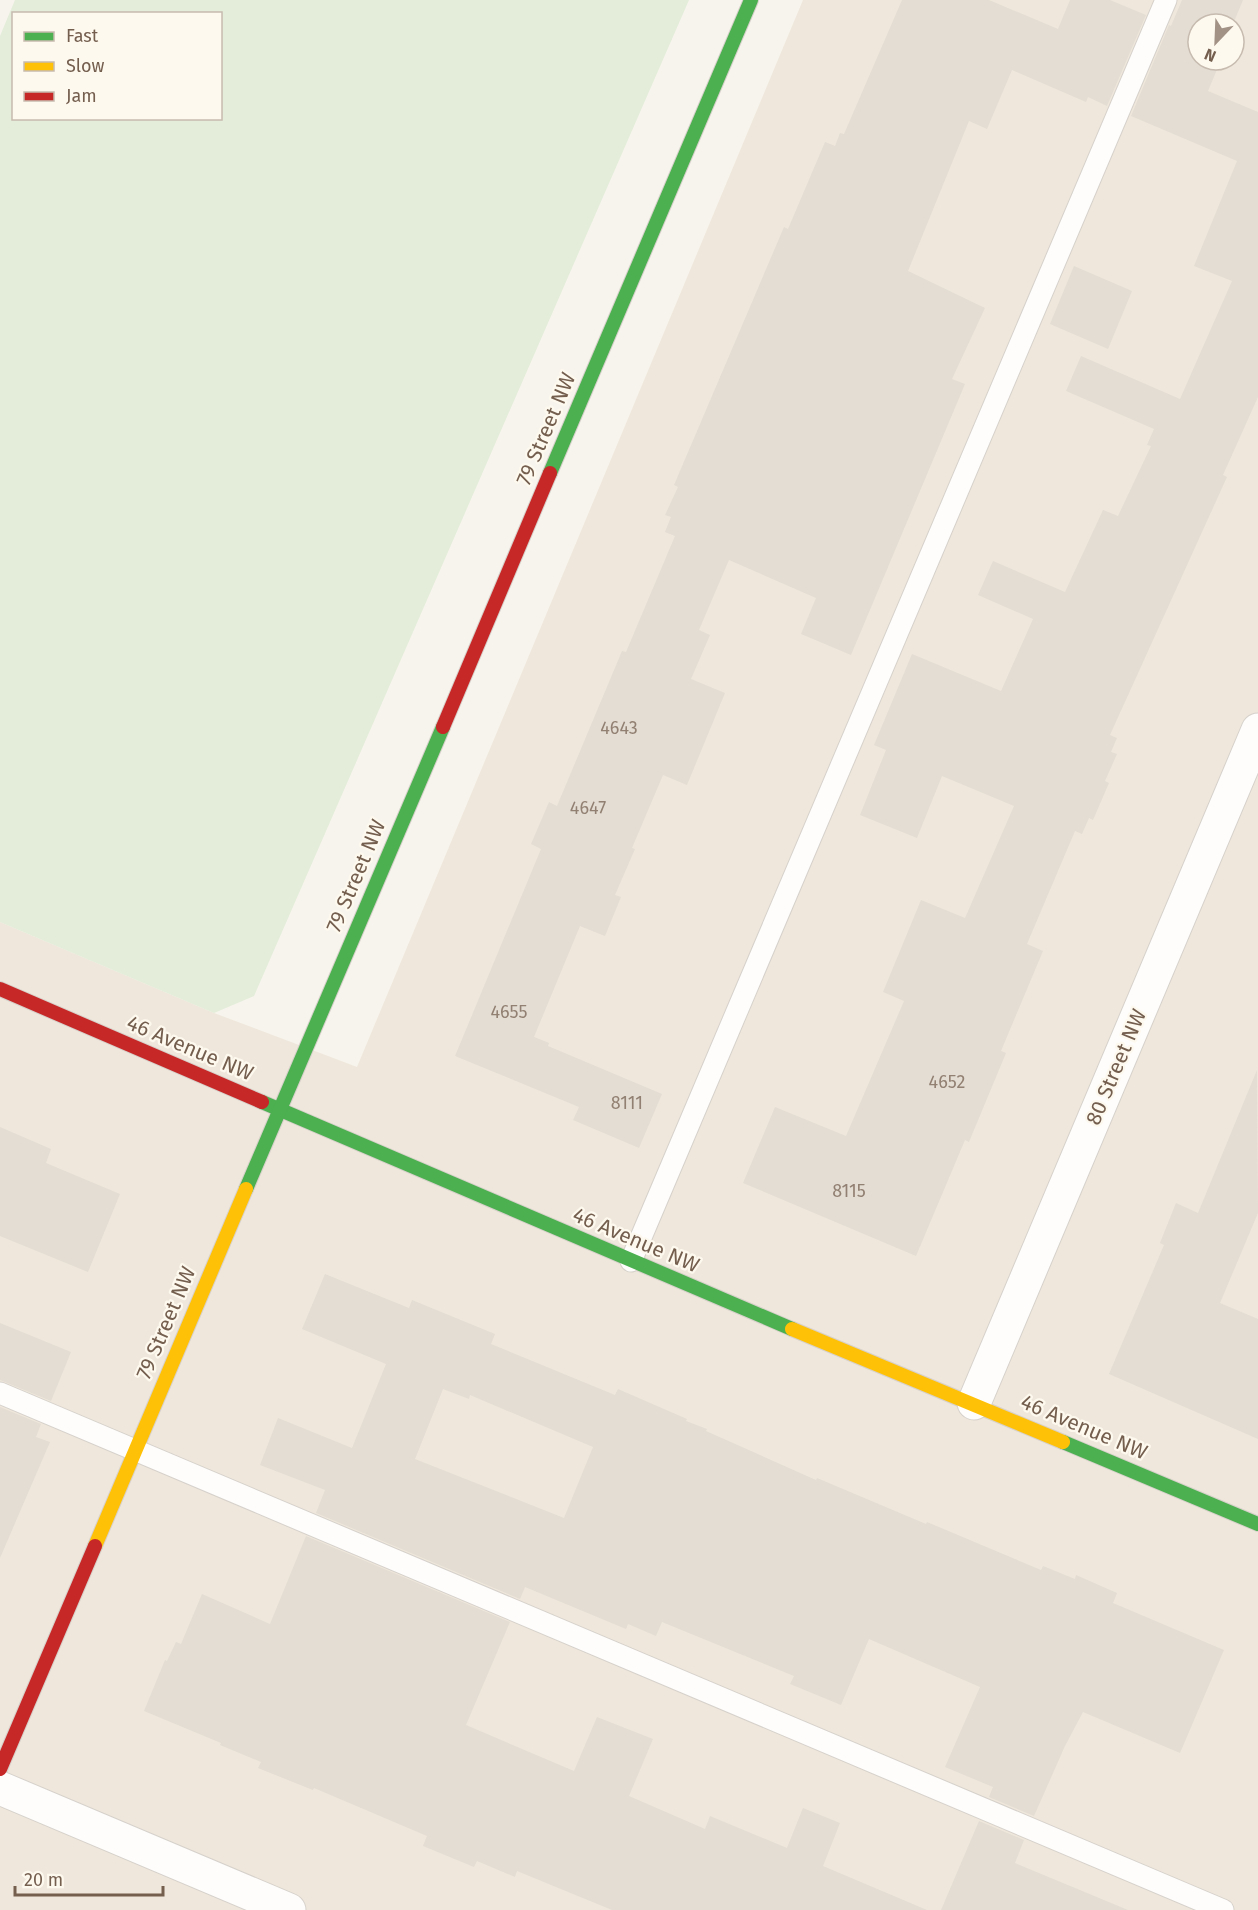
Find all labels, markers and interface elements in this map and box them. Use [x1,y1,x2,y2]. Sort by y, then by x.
legend [12,12,222,120]
north arrow [1186,12,1246,72]
text: Fast [66,25,99,47]
text: N [1202,45,1219,66]
text: Slow [66,55,105,77]
text: Jam [66,85,97,107]
street label: 79 Street NW [511,369,581,489]
house number: 4643 [600,717,638,739]
house number: 4647 [570,797,606,819]
street label: 79 Street NW [321,816,391,936]
house number: 4655 [490,1001,528,1023]
street label: 80 Street NW [1080,1005,1152,1129]
street label: 46 Avenue NW [123,1010,257,1086]
house number: 4652 [929,1071,965,1093]
house number: 8111 [611,1092,643,1114]
house number: 8115 [832,1180,866,1202]
street label: 46 Avenue NW [569,1202,703,1278]
street label: 79 Street NW [131,1263,201,1383]
street label: 46 Avenue NW [1017,1389,1151,1465]
scale bar [15,1859,164,1897]
text: 20 m [24,1869,63,1891]

